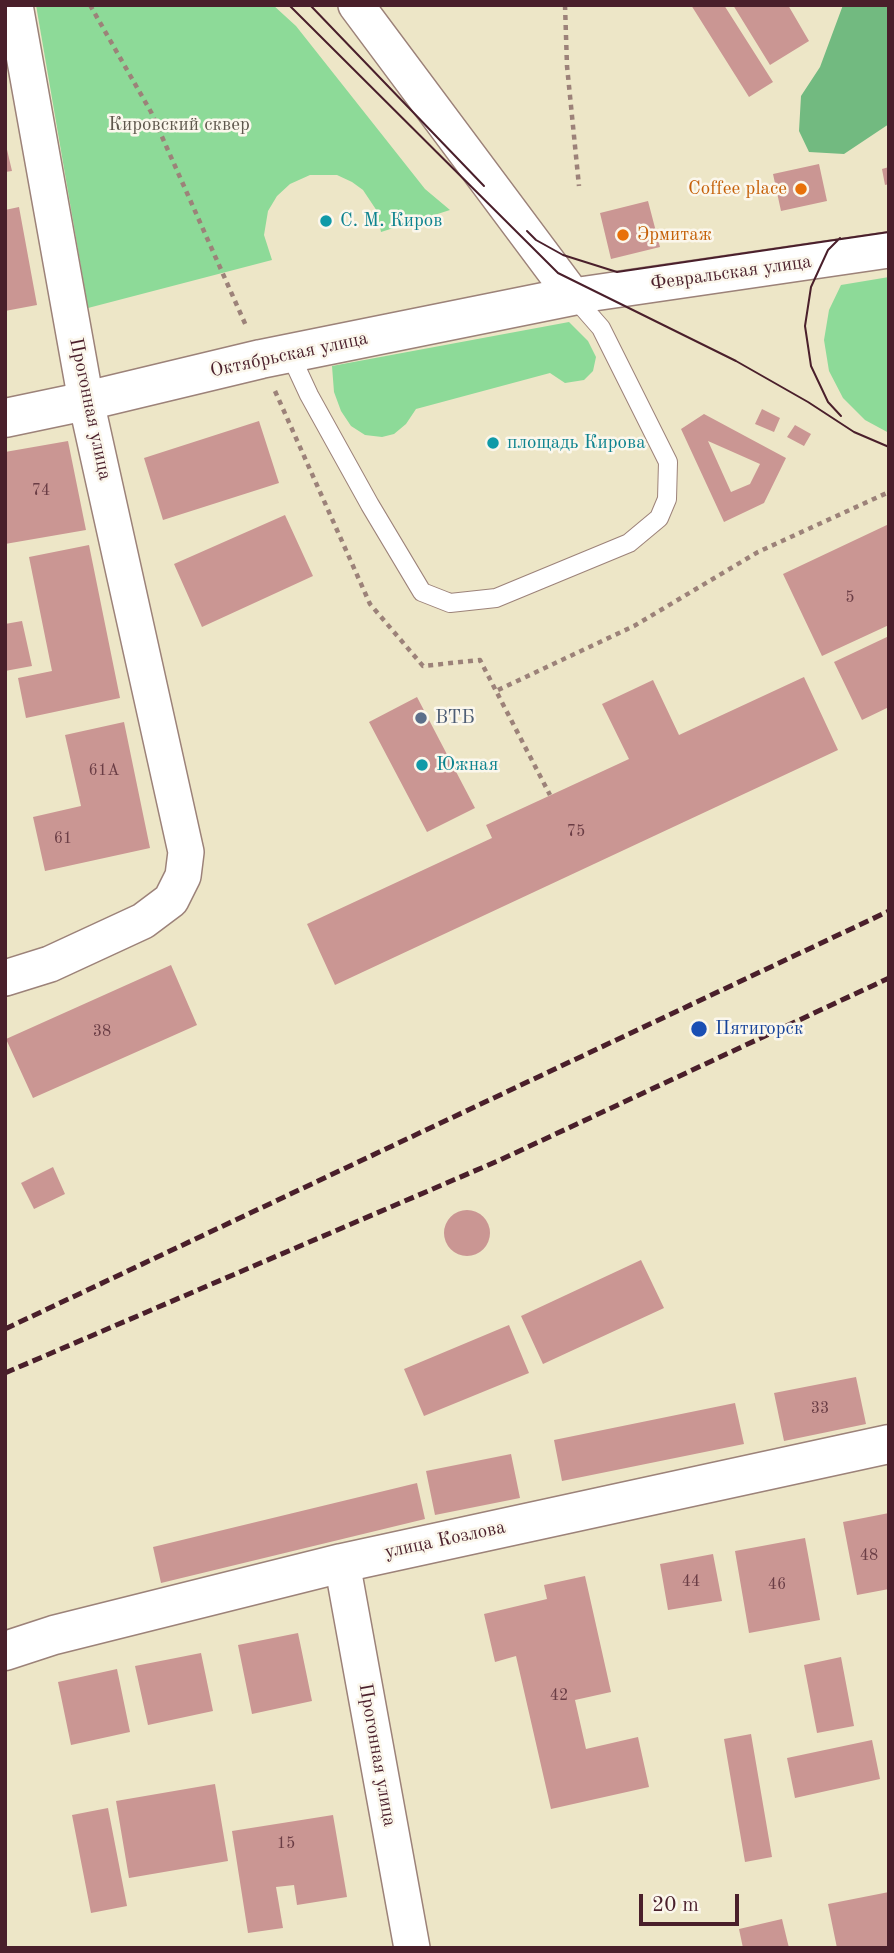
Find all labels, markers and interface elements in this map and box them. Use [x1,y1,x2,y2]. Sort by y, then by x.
park label: Кировский сквер [108,114,250,136]
place label: Coffee place [688,178,787,200]
marker: Coffee place [793,181,809,197]
place label: С. М. Киров [340,210,442,232]
marker: С. М. Киров [318,213,334,229]
place label: Эрмитаж [637,224,712,246]
marker: Эрмитаж [615,227,631,243]
street label: Февральская улица [649,250,813,296]
street label: Октябрьская улица [208,327,370,383]
street label: Прогонная улица [64,336,116,482]
place label: площадь Кирова [507,432,646,454]
marker: площадь Кирова [485,435,501,451]
house number: 74 [32,481,50,501]
house number: 5 [845,588,855,608]
place label: ВТБ [435,707,475,729]
marker: ВТБ [413,710,429,726]
place label: Южная [436,754,498,776]
marker: Южная [414,757,430,773]
house number: 61А [89,761,119,781]
house number: 75 [567,822,585,842]
house number: 61 [54,829,72,849]
place label: Пятигорск [715,1018,803,1040]
marker: Пятигорск [689,1019,709,1039]
house number: 38 [93,1022,111,1042]
house number: 33 [811,1399,829,1419]
street label: улица Козлова [383,1516,507,1564]
house number: 48 [860,1546,878,1566]
house number: 44 [682,1572,700,1592]
house number: 46 [768,1575,786,1595]
street label: Прогонная улица [353,1682,401,1828]
house number: 42 [550,1686,568,1706]
house number: 15 [277,1834,295,1854]
scale bar [642,1880,742,1924]
text: 20 m [652,1895,699,1916]

